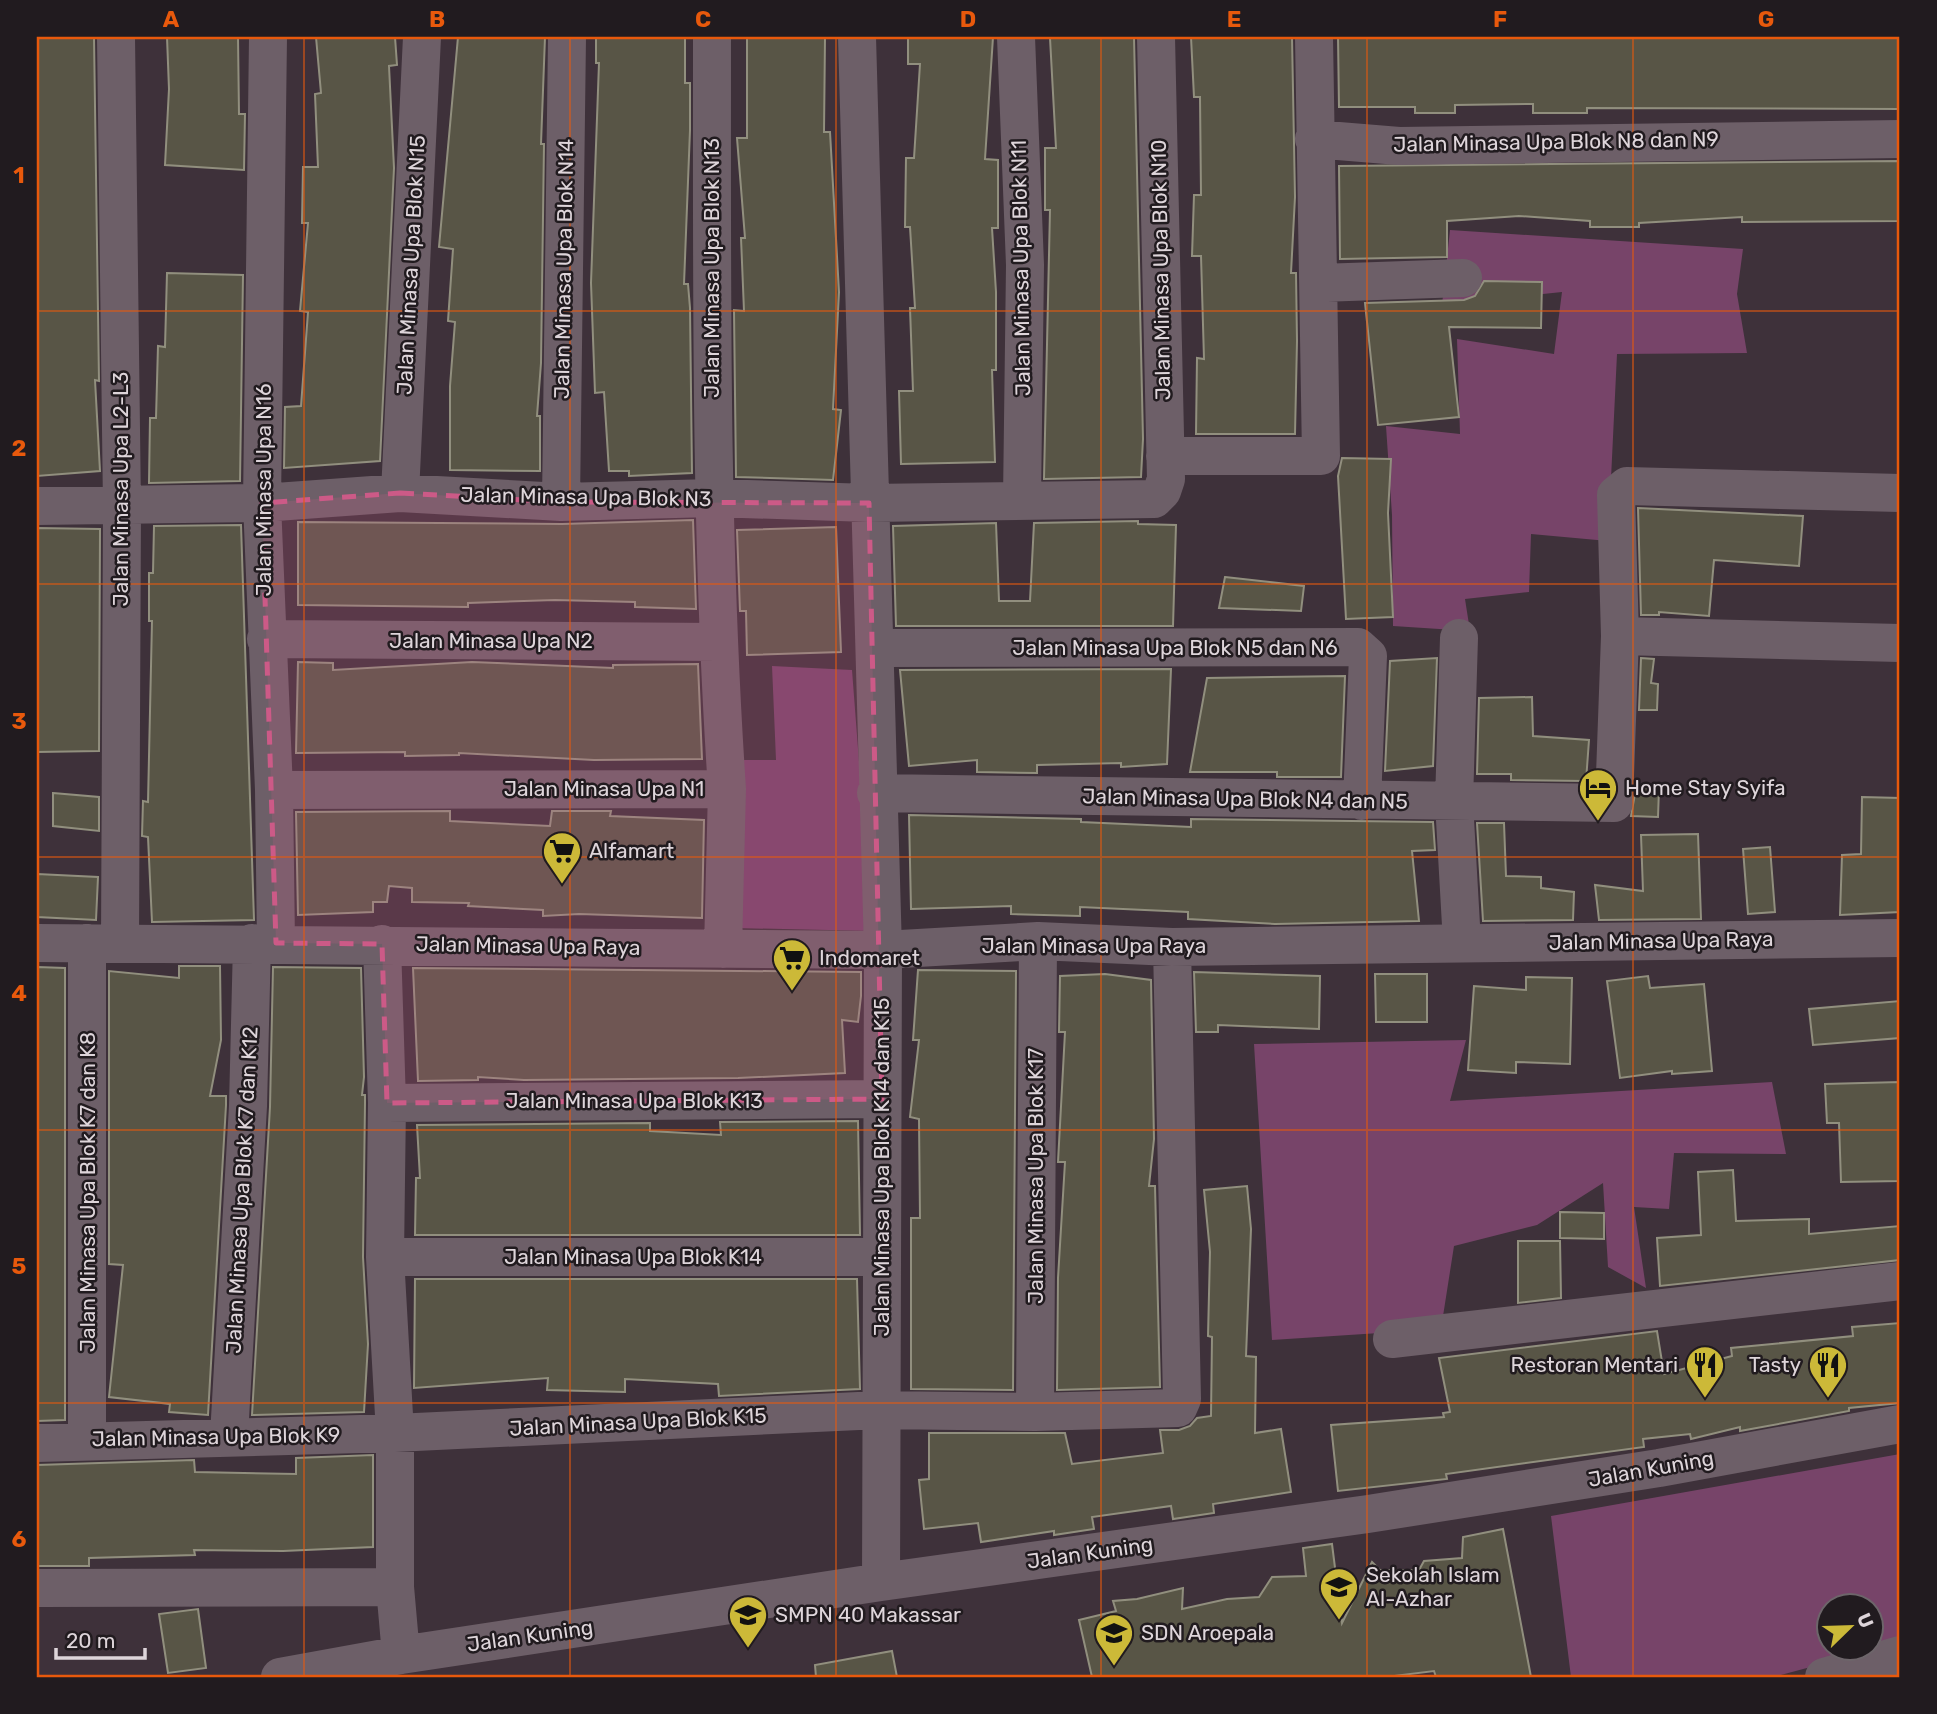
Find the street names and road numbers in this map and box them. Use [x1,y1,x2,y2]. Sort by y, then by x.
street label: Jalan Minasa Upa Blok N8 dan N9 [1393,126,1719,157]
street label: Jalan Minasa Upa Blok N15 [391,135,430,395]
street label: Jalan Minasa Upa Blok N13 [699,138,724,398]
street label: Jalan Minasa Upa Blok N14 [549,139,578,399]
street label: Jalan Minasa Upa Blok N10 [1146,139,1175,401]
street label: Jalan Minasa Upa Blok N11 [1006,140,1035,396]
street label: Jalan Minasa Upa L2-L3 [108,372,133,607]
street label: Jalan Minasa Upa N16 [251,383,276,597]
street label: Jalan Minasa Upa Blok N3 [460,482,712,511]
street label: Jalan Minasa Upa N2 [389,628,593,653]
street label: Jalan Minasa Upa Blok N5 dan N6 [1012,635,1338,660]
street label: Jalan Minasa Upa N1 [504,776,704,801]
street label: Jalan Minasa Upa Blok N4 dan N5 [1082,783,1408,814]
street label: Jalan Minasa Upa Raya [1548,926,1774,955]
street label: Jalan Minasa Upa Raya [415,931,641,960]
street label: Jalan Minasa Upa Raya [982,933,1206,958]
street label: Jalan Minasa Upa Blok K14 dan K15 [869,998,894,1336]
street label: Jalan Minasa Upa Blok K7 dan K12 [220,1026,263,1354]
street label: Jalan Minasa Upa Blok K7 dan K8 [75,1032,100,1352]
street label: Jalan Minasa Upa Blok K17 [1023,1048,1048,1304]
street label: Jalan Minasa Upa Blok K13 [505,1088,763,1113]
street label: Jalan Minasa Upa Blok K14 [504,1244,762,1269]
street label: Jalan Minasa Upa Blok K15 [509,1402,767,1441]
street label: Jalan Minasa Upa Blok K9 [91,1422,341,1451]
street label: Jalan Kuning [1586,1445,1716,1492]
street label: Jalan Kuning [1025,1531,1155,1574]
street label: Jalan Kuning [465,1614,595,1657]

